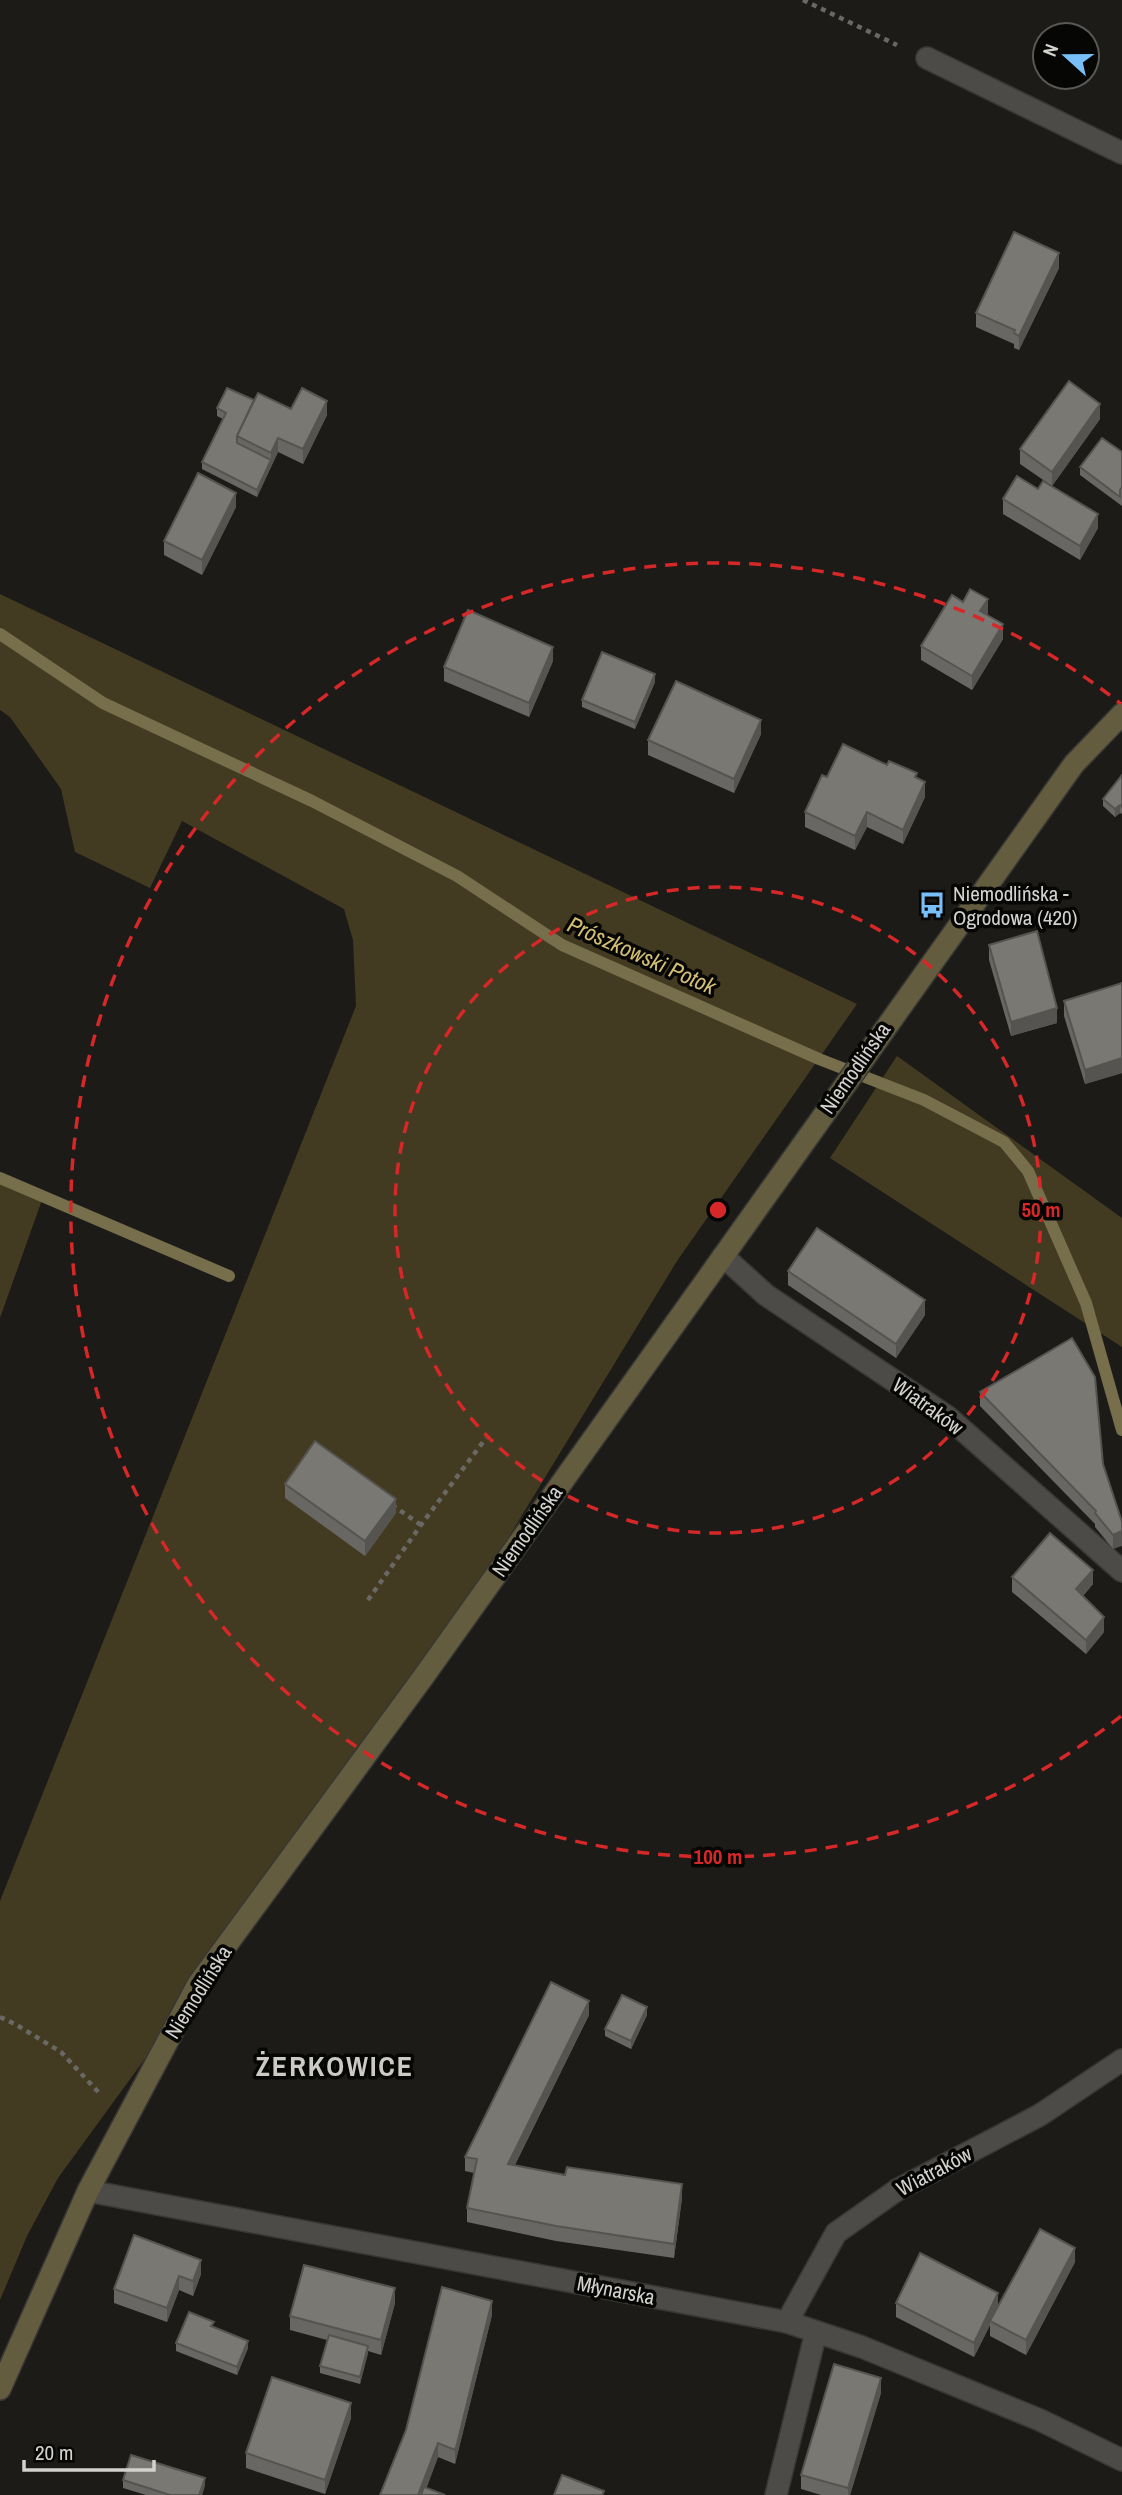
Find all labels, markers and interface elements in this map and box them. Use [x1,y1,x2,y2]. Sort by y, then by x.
north arrow [1031,21,1101,91]
text: N [1036,40,1064,60]
place label: Niemodlińska - Ogrodowa (420) [953,879,1077,932]
bus stop icon: Niemodlińska - Ogrodowa (420) [917,890,947,920]
water label: Prószkowski Potok [563,908,723,1002]
street label: Niemodlińska [813,1016,897,1119]
text: 50 m [1021,1195,1061,1224]
centre of rings [706,1198,730,1222]
street label: Wiatraków [887,1370,970,1442]
street label: Niemodlińska [485,1479,569,1582]
text: 100 m [694,1842,742,1871]
street label: Niemodlińska [158,1939,238,2044]
district label: ŻERKOWICE [256,2047,414,2085]
street label: Wiatraków [891,2139,977,2203]
street label: Młynarska [575,2268,658,2312]
scale bar [24,2428,154,2472]
text: 20 m [35,2438,73,2467]

